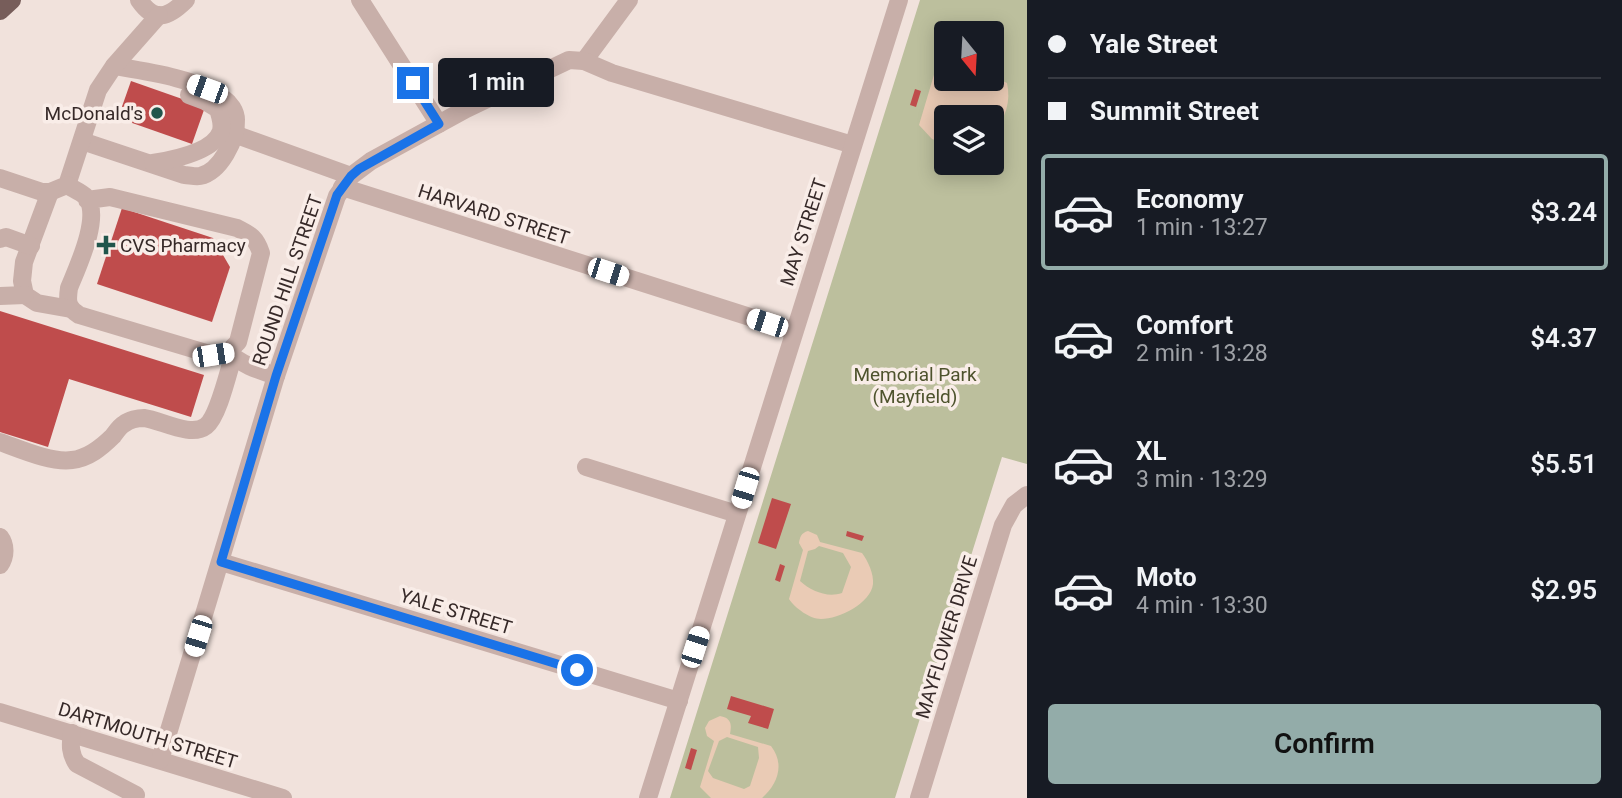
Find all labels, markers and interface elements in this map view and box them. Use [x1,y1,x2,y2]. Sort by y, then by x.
north arrow [934,21,1004,91]
map controls [934,21,1004,175]
text: Yale Street [1090,29,1218,59]
callout: 1 min [438,58,553,108]
route end [397,67,429,99]
text: 1 min [467,69,525,96]
car [184,72,231,106]
text: Summit Street [1090,96,1259,126]
place label: McDonald's [45,102,143,125]
marker: McDonald's [149,105,165,121]
button: layers [934,105,1004,175]
street label: MAY STREET [775,175,832,289]
street label: HARVARD STREET [415,179,572,250]
icon: car [1052,181,1115,244]
text: Economy [1136,184,1243,214]
street label: ROUND HILL STREET [247,192,328,369]
text: $3.24 [1530,197,1597,227]
text: 1 min · 13:27 [1136,214,1268,241]
place label: CVS Pharmacy [120,234,246,257]
marker: CVS Pharmacy [98,237,114,253]
car [585,256,632,288]
car [744,307,791,339]
icon: car [1052,307,1115,370]
text: Comfort [1136,310,1233,340]
text: $4.37 [1530,323,1597,353]
text: 2 min · 13:28 [1136,340,1268,367]
car [191,341,236,369]
park label: Memorial Park (Mayfield) [853,363,977,408]
icon: car [1052,433,1115,496]
text: XL [1136,436,1167,466]
text: $5.51 [1530,449,1597,479]
car [729,465,762,511]
text: 3 min · 13:29 [1136,466,1268,493]
street label: MAYFLOWER DRIVE [911,553,982,721]
icon: car [1052,559,1115,622]
text: Moto [1136,562,1197,592]
text: $2.95 [1530,575,1597,605]
street label: YALE STREET [397,584,515,639]
text: 4 min · 13:30 [1136,592,1268,619]
car [182,613,215,659]
car [679,624,712,670]
route start [561,654,593,686]
street label: DARTMOUTH STREET [56,697,240,774]
button: Confirm [1048,704,1601,784]

